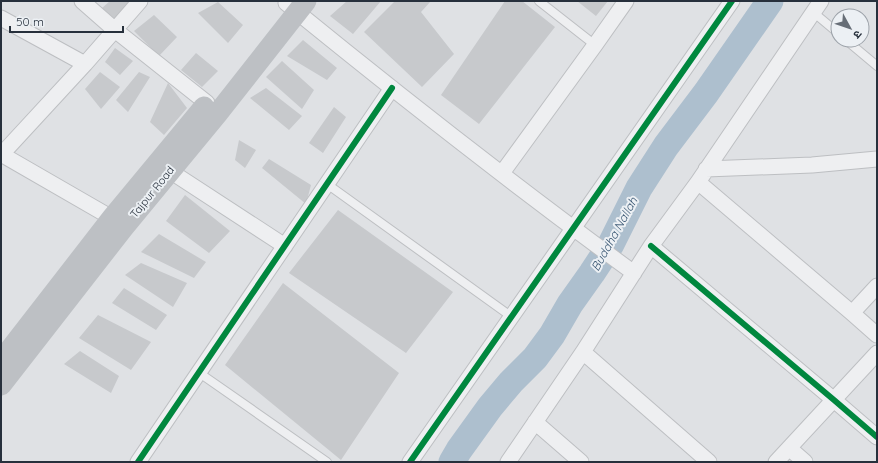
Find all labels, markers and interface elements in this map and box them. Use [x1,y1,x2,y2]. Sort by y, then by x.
scale bar [10,8,123,34]
north arrow [830,8,870,48]
text: 50 m [16,14,44,29]
text: उ [850,27,865,42]
street label: Tajpur Road [127,163,177,221]
water label: Buddha Nallah [588,194,641,274]

